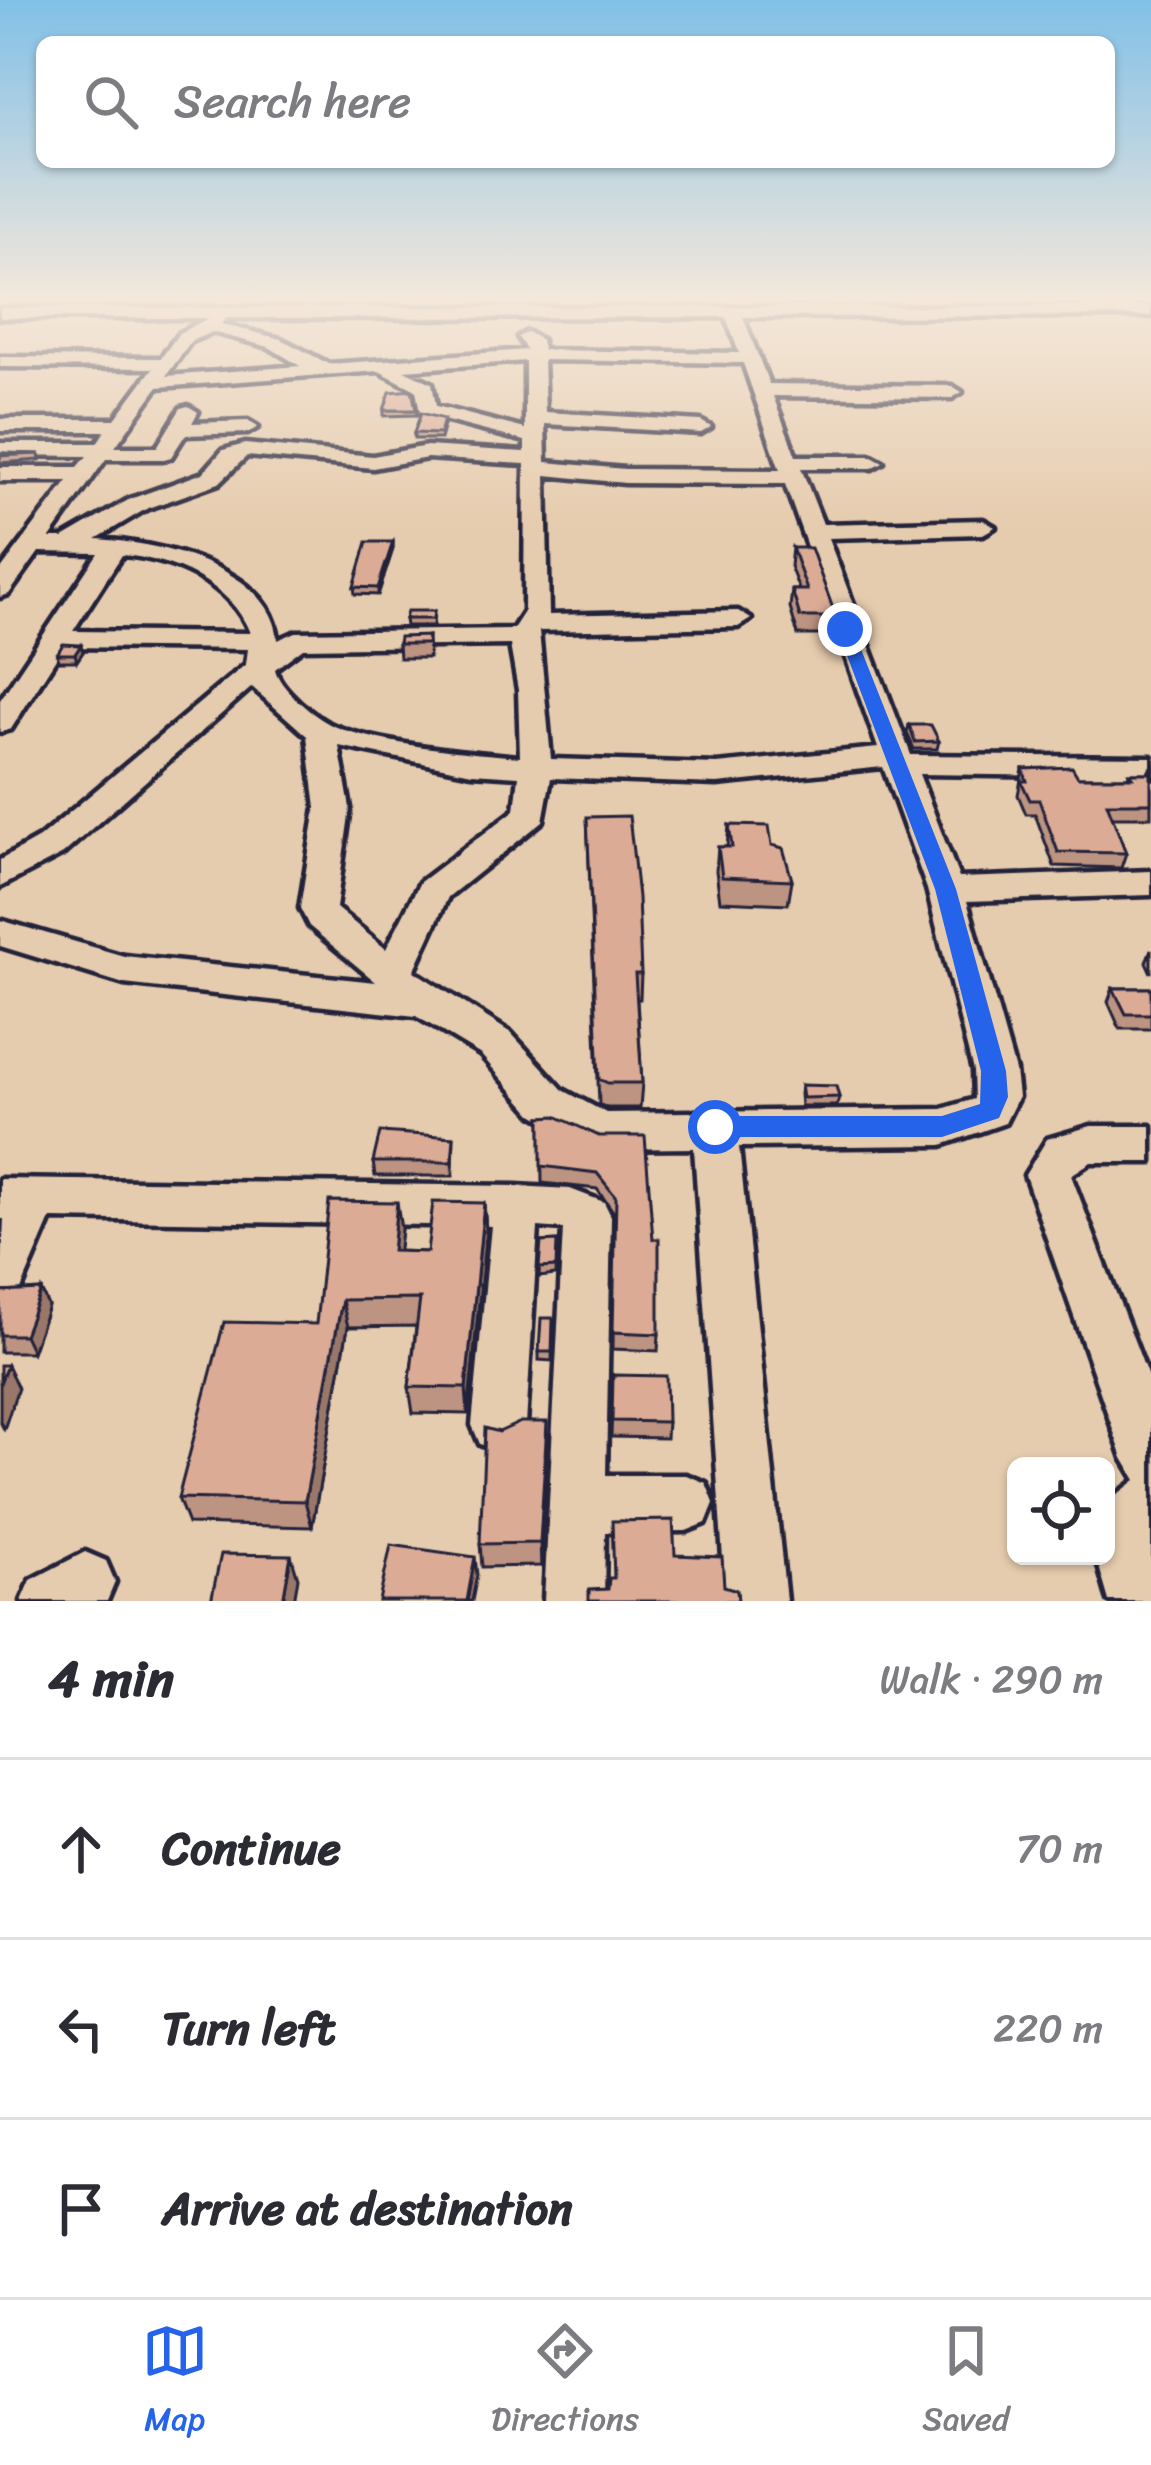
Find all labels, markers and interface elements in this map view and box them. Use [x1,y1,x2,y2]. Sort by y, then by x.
search box [36,36,1115,168]
text: Search here [174,62,411,142]
icon: search [78,69,144,135]
route end [818,602,872,656]
route start [688,1100,742,1154]
map controls [1007,1457,1115,1565]
button: locate [1007,1457,1115,1565]
text: 4 min [48,1634,174,1724]
text: Walk · 290 m [880,1645,1103,1714]
text: Continue [162,1809,341,1889]
text: 70 m [1016,1814,1103,1883]
icon: ahead [48,1816,114,1882]
text: Turn left [162,1989,335,2069]
text: 220 m [993,1994,1103,2063]
icon: left [48,1996,114,2062]
text: Arrive at destination [162,2169,572,2249]
icon: arrive [48,2176,114,2242]
tab: Map [142,2318,208,2448]
tab: Directions [491,2318,639,2448]
tab: Saved [922,2318,1009,2448]

